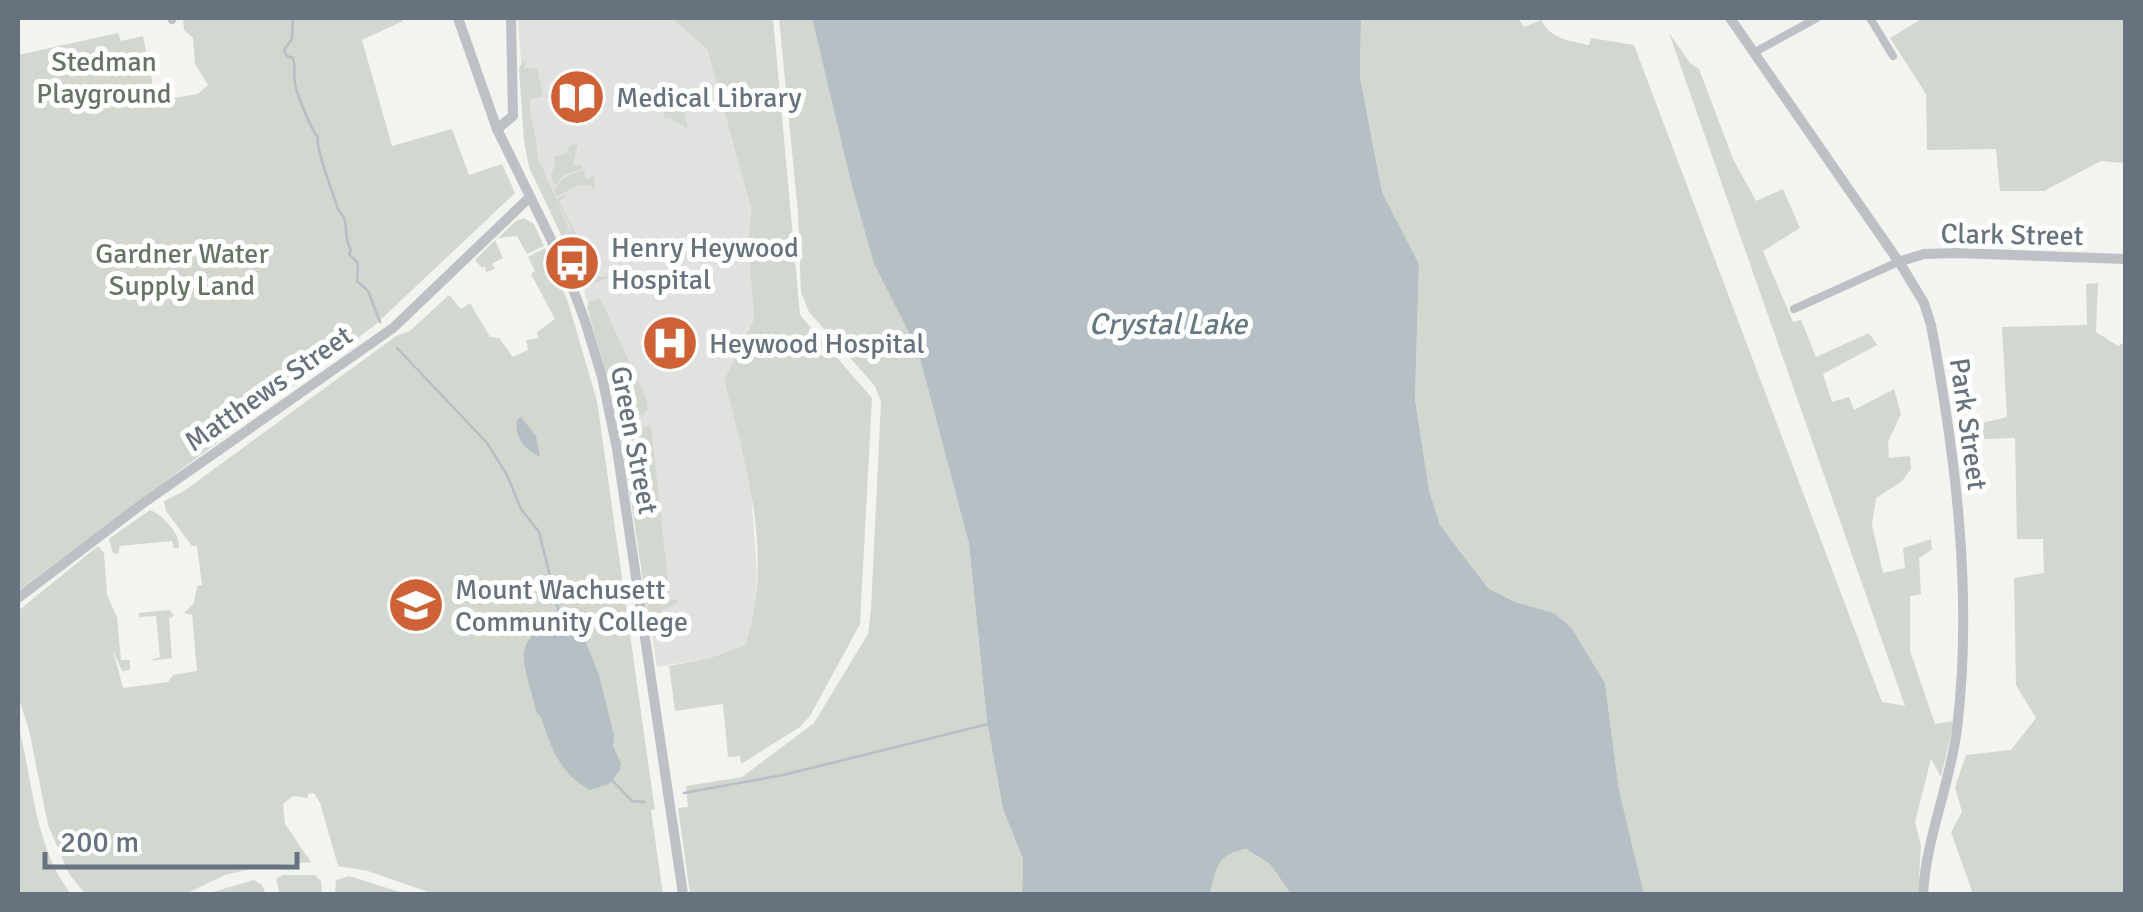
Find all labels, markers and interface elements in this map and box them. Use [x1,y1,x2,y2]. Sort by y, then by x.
park label: Stedman Playground [36,45,172,111]
library icon: Medical Library [547,67,607,127]
place label: Medical Library [616,81,802,115]
street label: Clark Street [1940,217,2084,253]
place label: Henry Heywood Hospital [611,231,799,297]
bus stop icon: Henry Heywood Hospital [542,233,602,293]
park label: Gardner Water Supply Land [95,237,269,303]
water label: Crystal Lake [1089,306,1249,343]
hospital icon: Heywood Hospital [640,313,700,373]
street label: Matthews Street [178,318,359,459]
place label: Heywood Hospital [709,327,925,361]
street label: Park Street [1942,356,1994,493]
street label: Green Street [603,363,665,517]
place label: Mount Wachusett Community College [455,573,688,639]
school or university icon: Mount Wachusett Community College [386,575,446,635]
scale bar [45,807,298,869]
text: 200 m [60,824,139,861]

